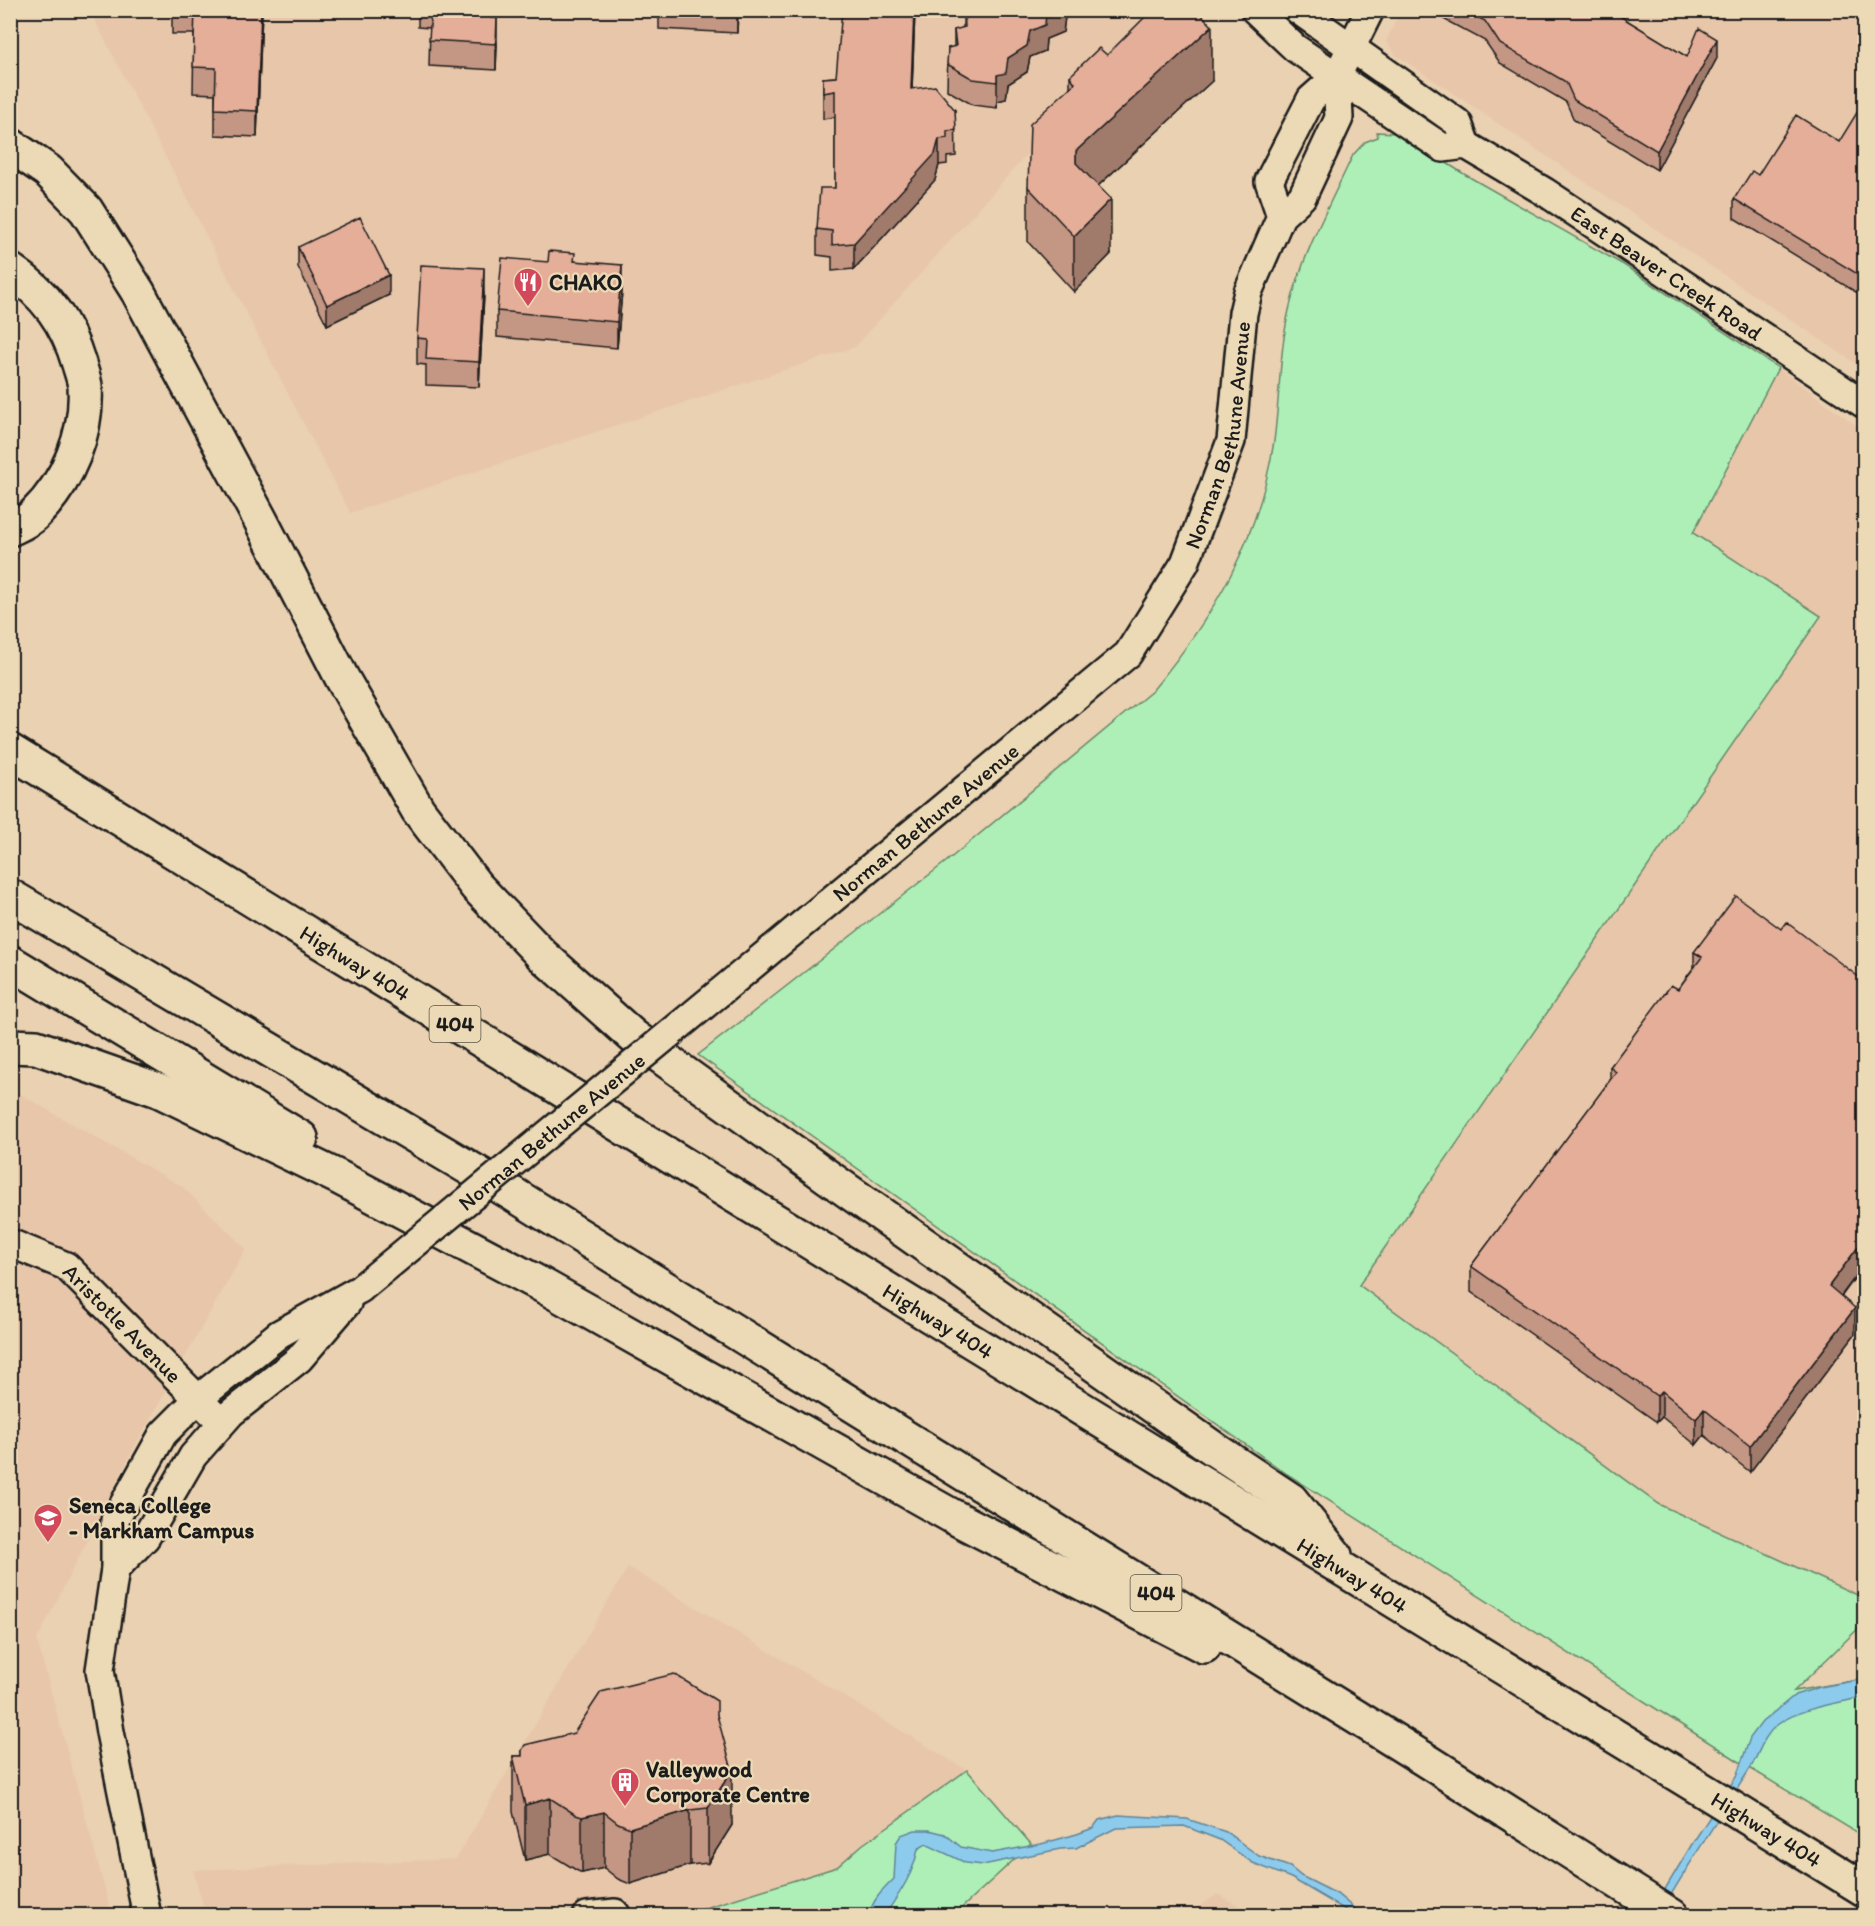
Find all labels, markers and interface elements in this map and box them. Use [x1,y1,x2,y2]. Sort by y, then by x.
street label: East Beaver Creek Road [1565,200,1767,347]
restaurant icon: CHAKO [512,266,544,308]
place label: CHAKO [549,269,623,296]
street label: Norman Bethune Avenue [1179,320,1256,553]
street label: Norman Bethune Avenue [827,737,1024,907]
street label: Highway 404 [295,919,415,1007]
road number: 404 [430,1006,480,1042]
street label: Norman Bethune Avenue [453,1047,651,1217]
street label: Aristotle Avenue [57,1258,187,1389]
street label: Highway 404 [878,1277,998,1365]
place label: Seneca College - Markham Campus [69,1492,255,1544]
school or university icon: Seneca College - Markham Campus [32,1502,64,1544]
street label: Highway 404 [1292,1531,1412,1619]
road number: 404 [1130,1575,1182,1611]
place label: Valleywood Corporate Centre [646,1756,810,1808]
building icon: Valleywood Corporate Centre [609,1766,641,1808]
street label: Highway 404 [1706,1785,1826,1874]

